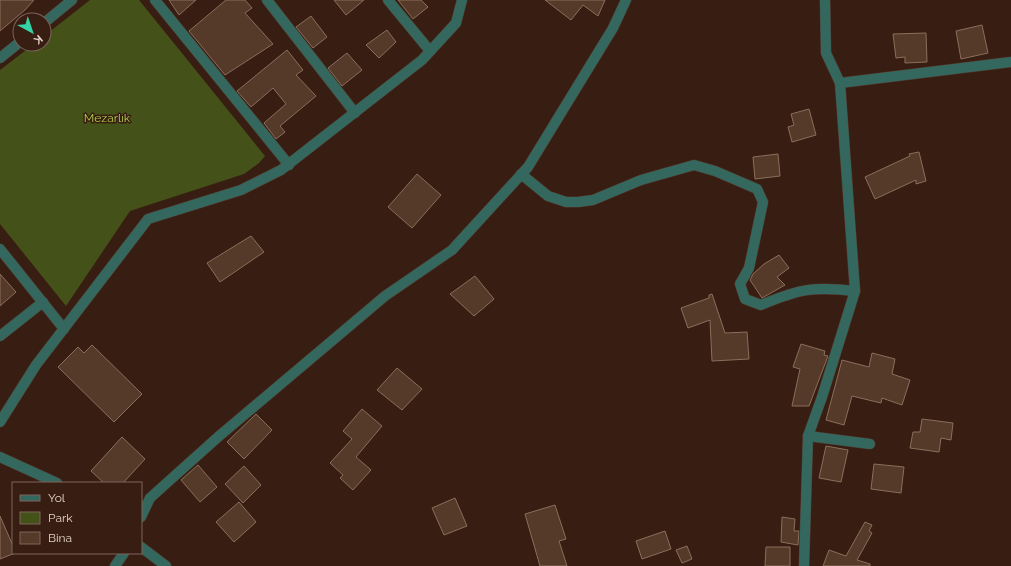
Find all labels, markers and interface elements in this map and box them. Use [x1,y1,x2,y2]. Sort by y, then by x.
north arrow [12,12,52,52]
text: K [31,32,45,47]
park label: Mezarlık [84,111,131,125]
legend [12,482,142,554]
text: Yol [48,491,66,505]
text: Park [48,511,73,525]
text: Bina [48,531,72,545]

